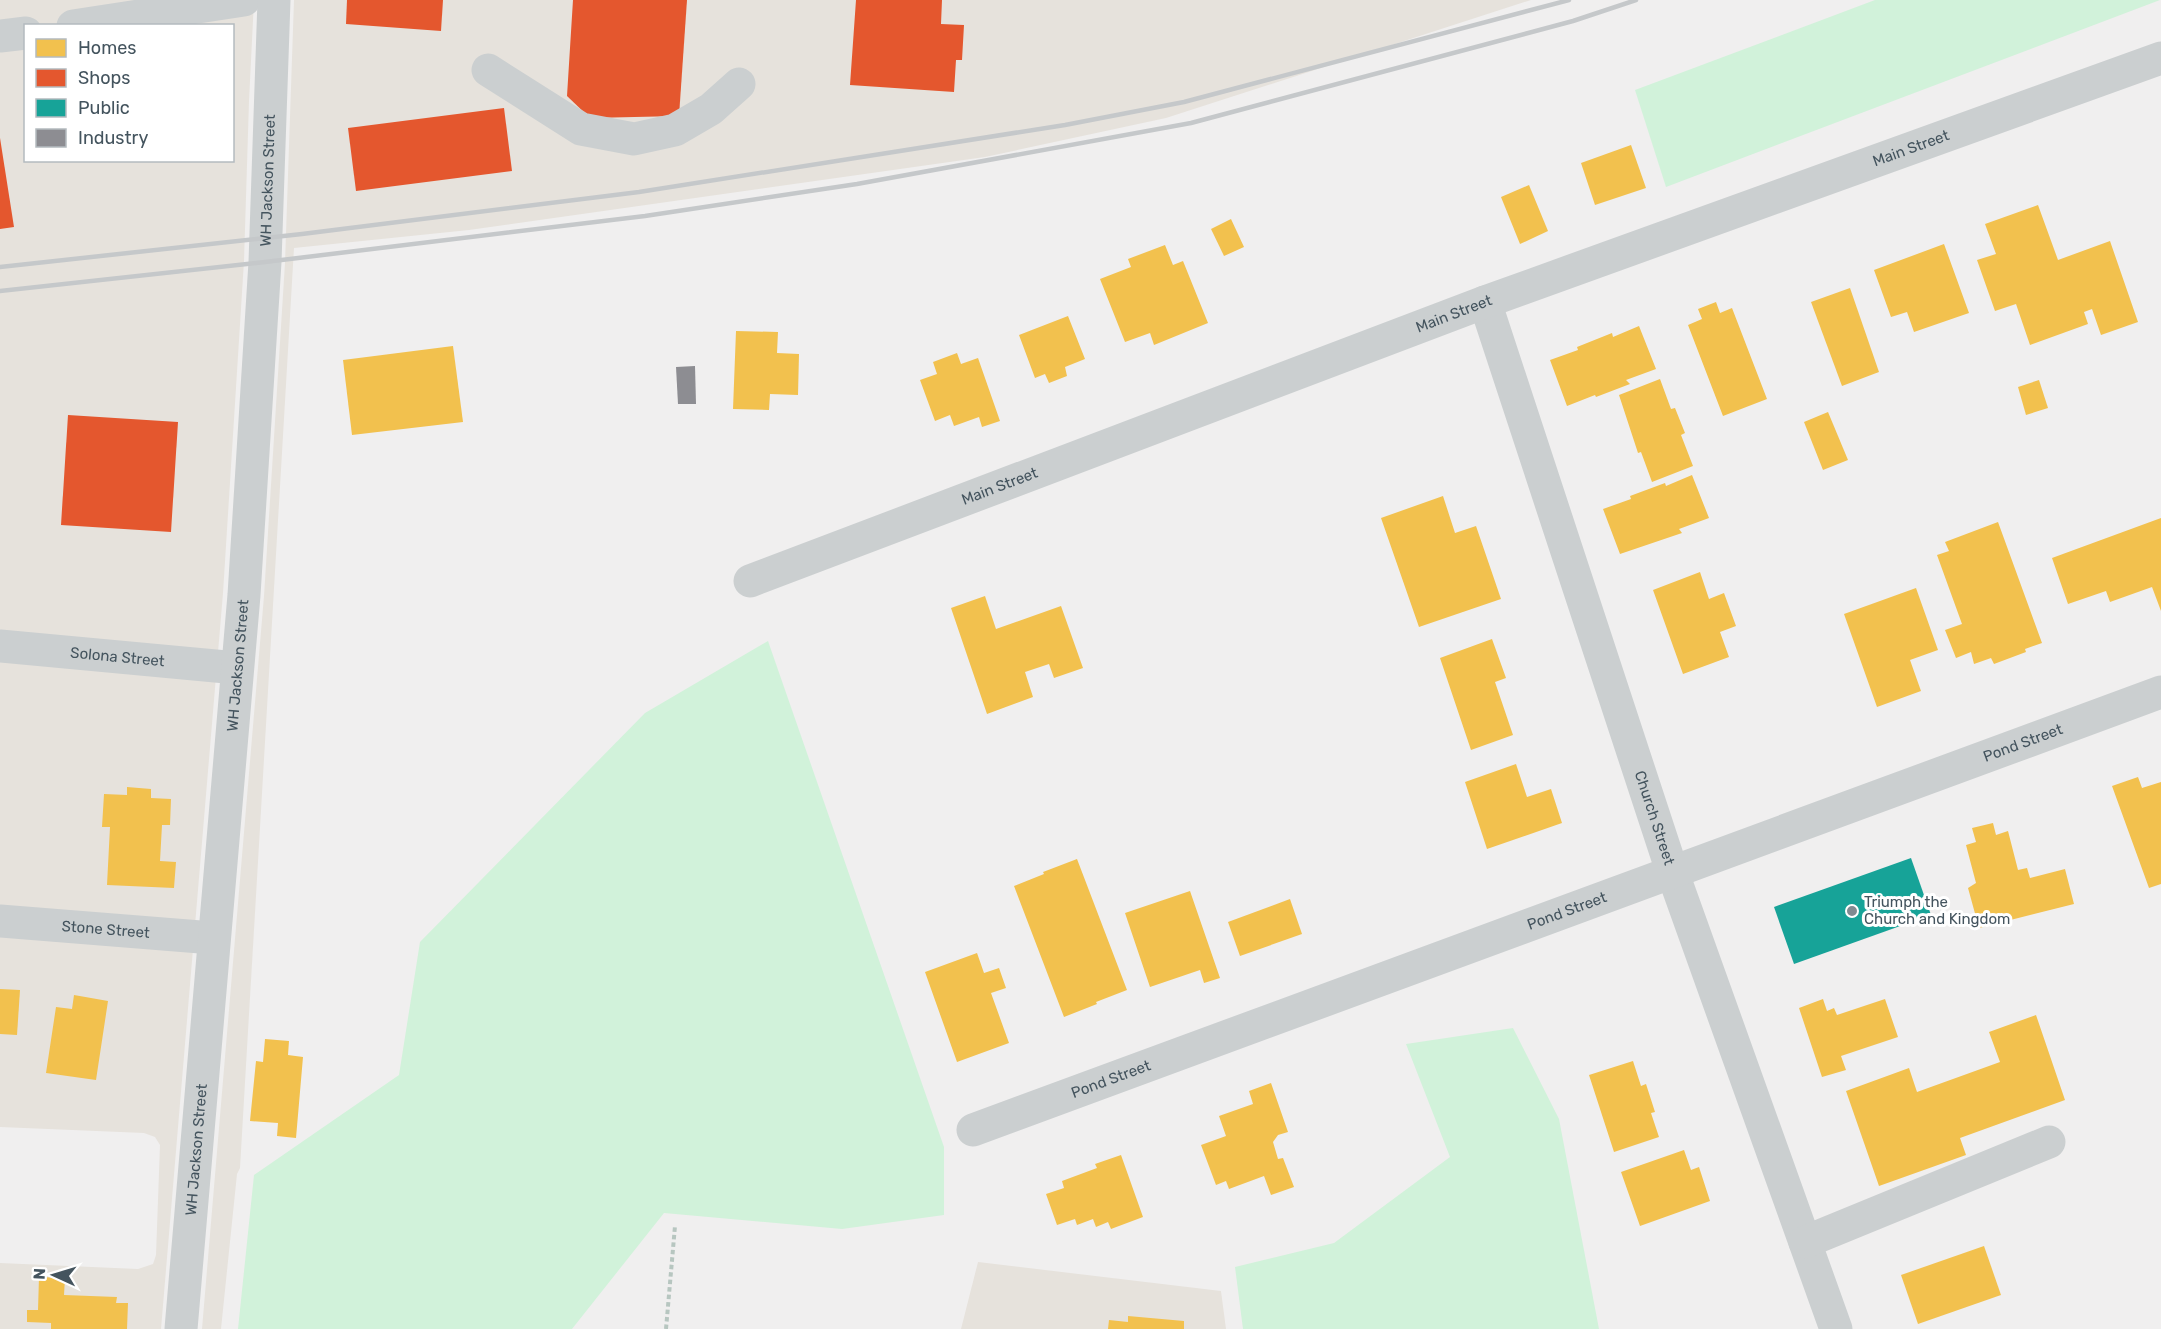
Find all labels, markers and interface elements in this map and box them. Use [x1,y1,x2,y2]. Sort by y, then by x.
legend [24,24,234,162]
text: Homes [78,37,136,59]
text: Shops [78,67,130,89]
text: Public [78,97,130,119]
street label: WH Jackson Street [257,114,279,247]
street label: Main Street [1870,126,1952,170]
text: Industry [78,127,148,149]
street label: Main Street [1413,291,1495,336]
street label: Main Street [959,464,1040,509]
street label: WH Jackson Street [223,599,253,732]
street label: Solona Street [69,644,166,670]
street label: Pond Street [1981,720,2065,766]
street label: Church Street [1631,768,1678,867]
street label: Pond Street [1525,888,1609,934]
place label: Triumph the Church and Kingdom [1864,893,2010,928]
marker: Triumph the Church and Kingdom [1845,904,1859,918]
street label: Stone Street [61,917,151,942]
street label: Pond Street [1069,1056,1153,1102]
street label: WH Jackson Street [182,1083,211,1216]
north arrow [24,1245,84,1305]
text: N [30,1268,49,1280]

